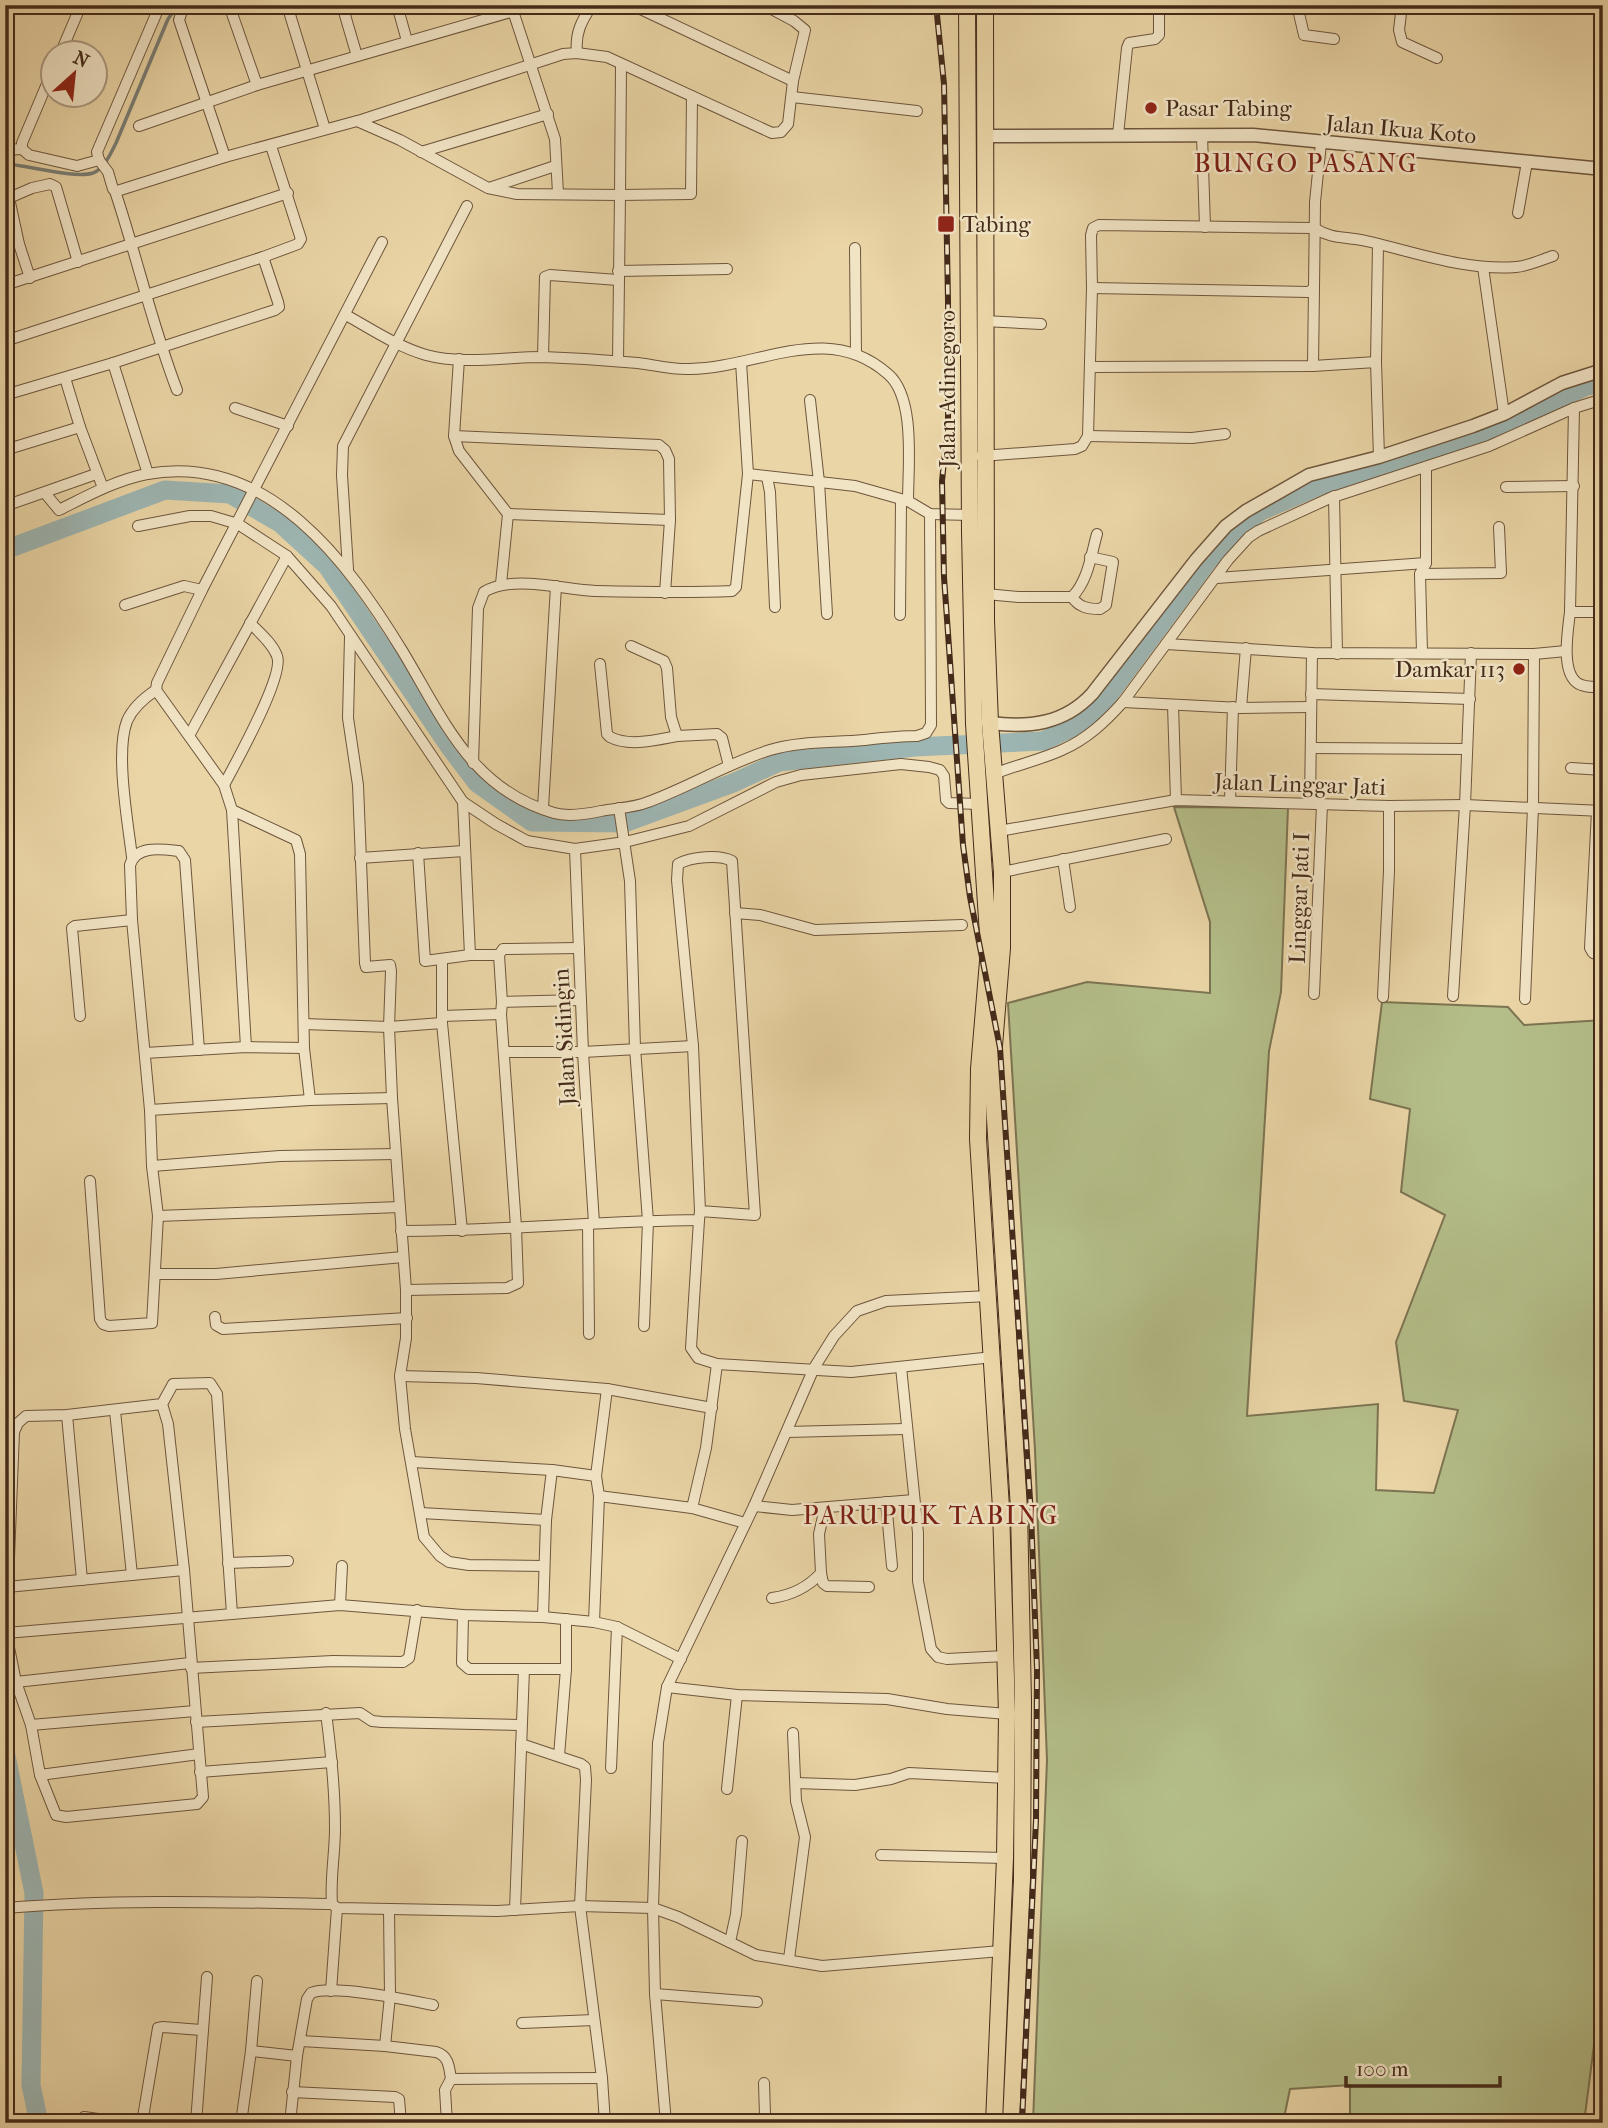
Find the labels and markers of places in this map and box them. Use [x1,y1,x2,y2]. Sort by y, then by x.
place label: Pasar Tabing [1165,95,1292,122]
marker: Pasar Tabing [1143,100,1159,116]
place label: Tabing [962,211,1031,238]
marker: Tabing [936,214,956,234]
place label: Damkar 113 [1395,656,1505,683]
marker: Damkar 113 [1511,661,1527,677]

